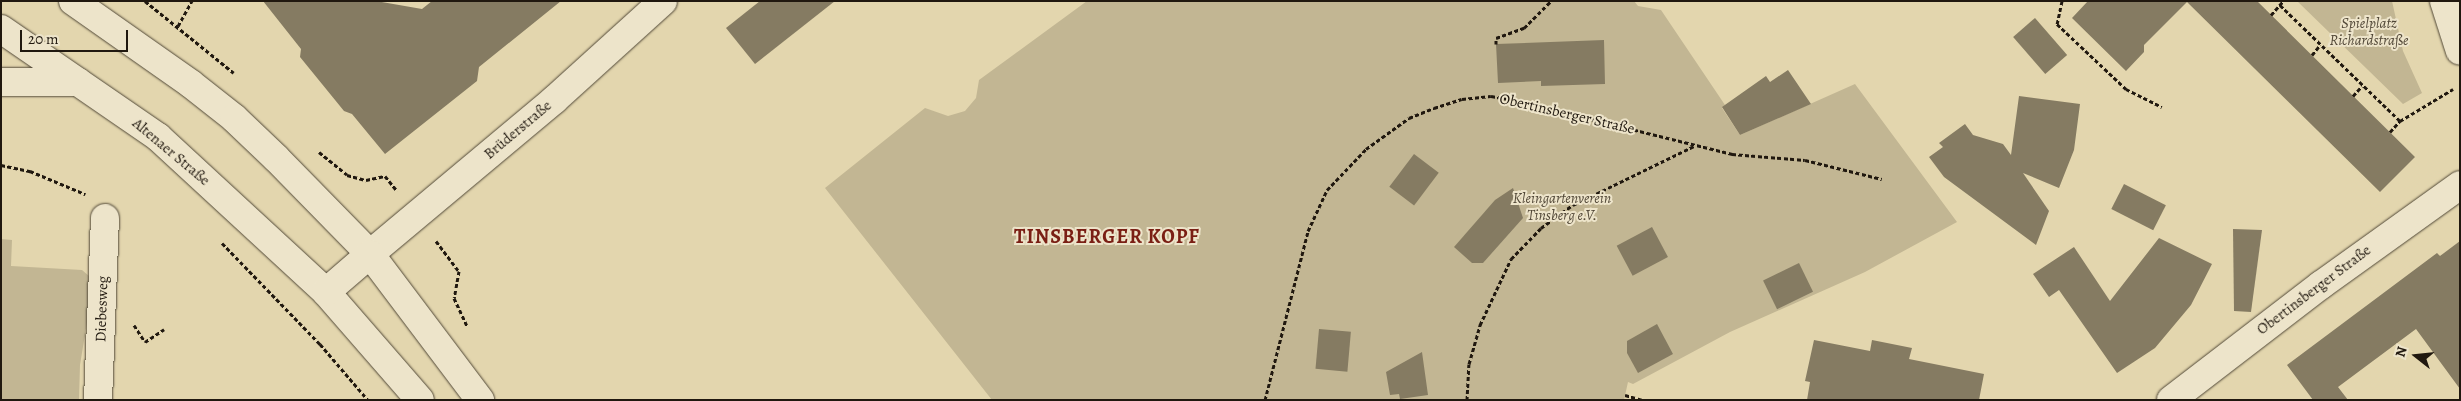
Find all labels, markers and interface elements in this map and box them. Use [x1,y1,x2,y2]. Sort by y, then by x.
park label: Spielplatz Richardstraße [2330,14,2408,49]
scale bar [22,20,130,52]
text: 20 m [28,29,59,49]
street label: Obertinsberger Straße [1498,90,1636,138]
street label: Brüderstraße [481,97,555,163]
street label: Altenaer Straße [129,114,213,190]
park label: Kleingartenverein Tinsberg e.V. [1513,189,1611,224]
district label: TINSBERGER KOPF [1012,224,1202,248]
street label: Obertinsberger Straße [2253,241,2375,339]
street label: Diebesweg [92,276,112,342]
north arrow [2391,331,2441,381]
text: N [2391,344,2412,359]

